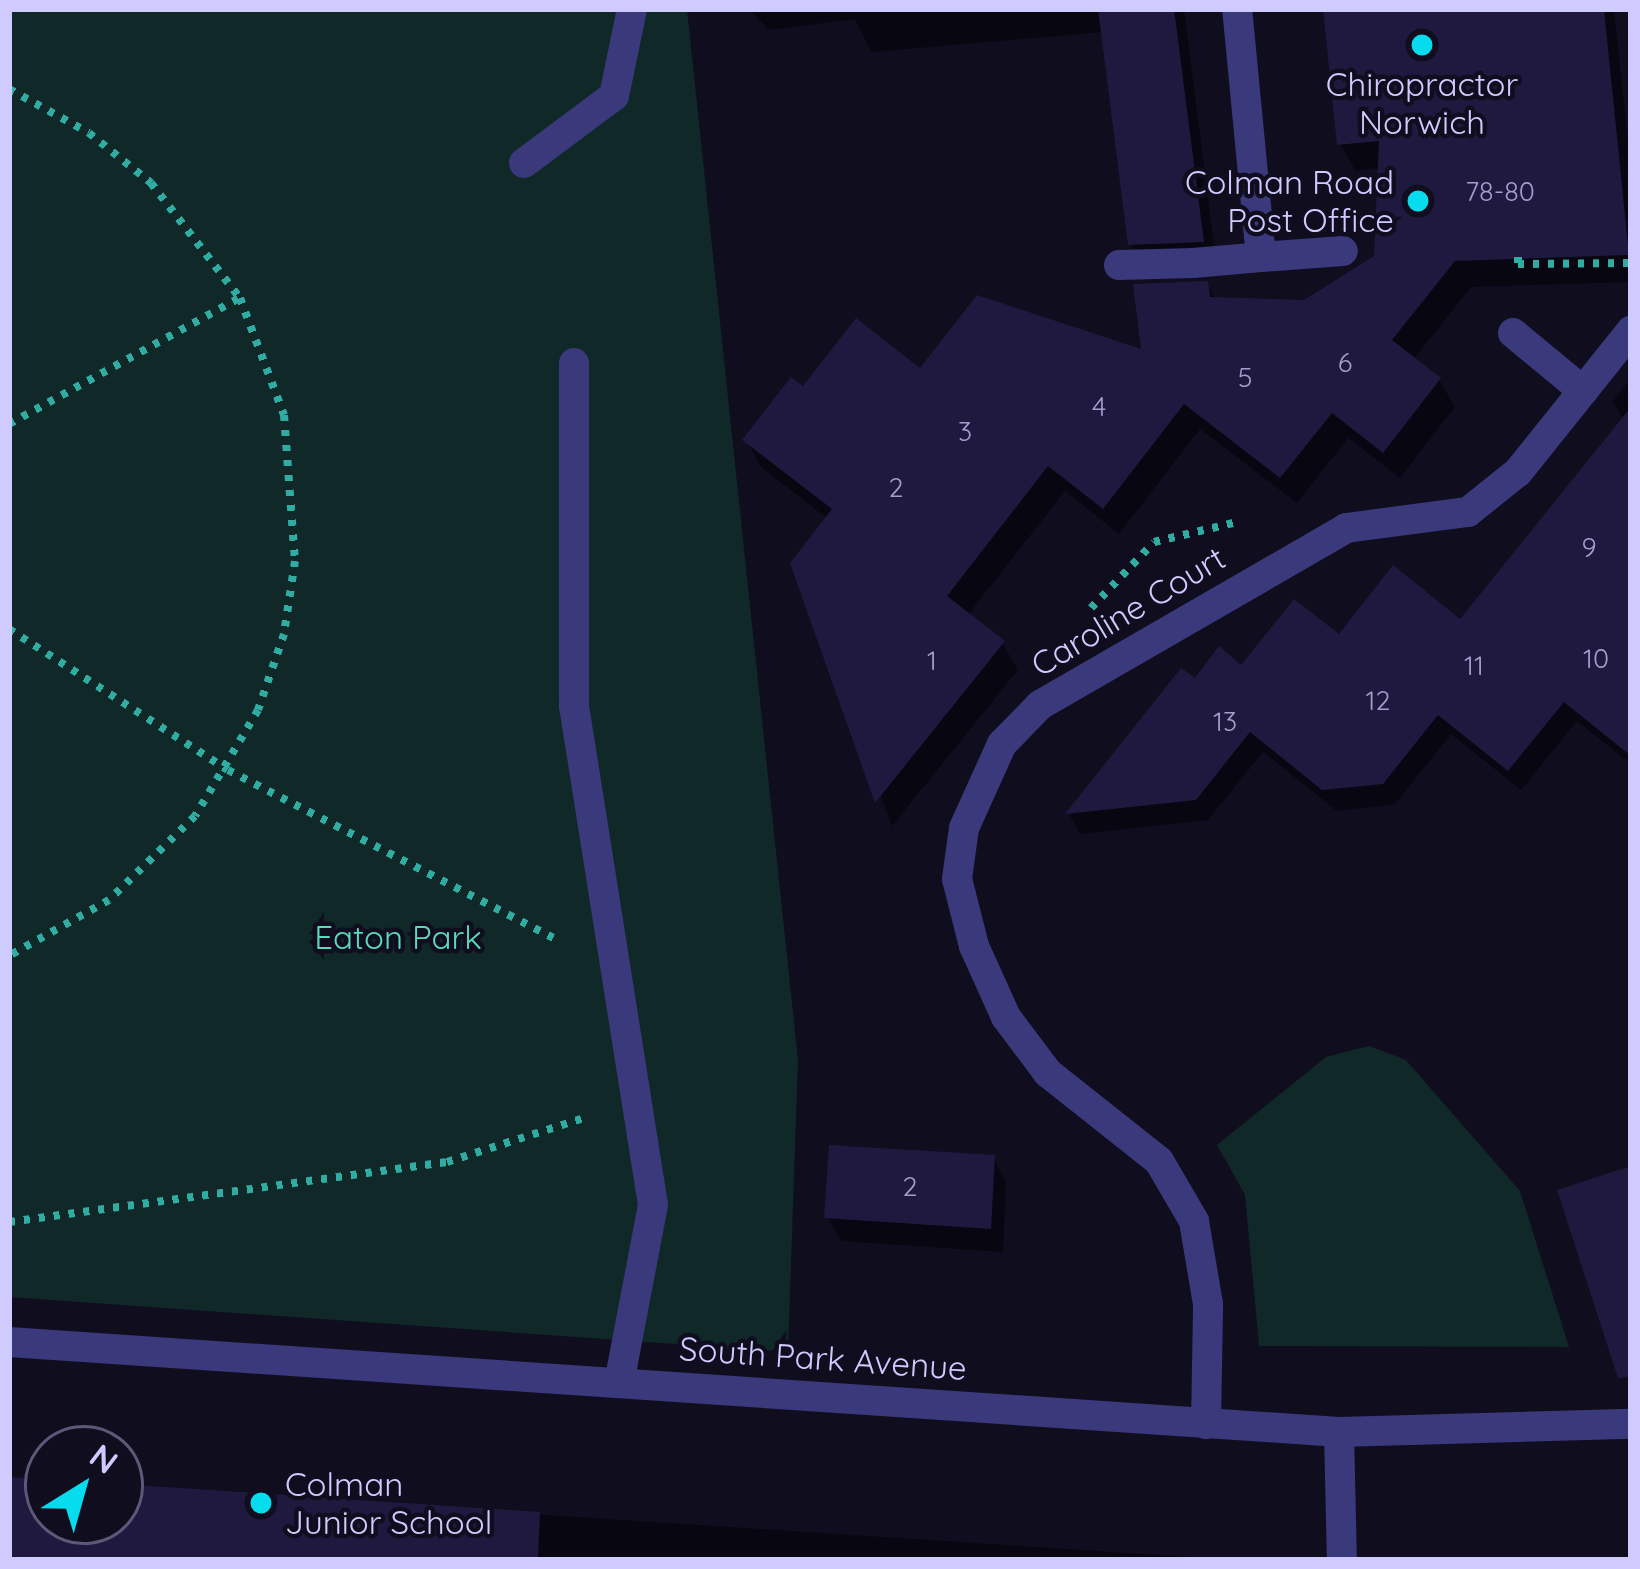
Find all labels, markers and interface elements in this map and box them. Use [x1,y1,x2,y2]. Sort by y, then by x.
marker: Chiropractor Norwich [1409,32,1435,58]
place label: Chiropractor Norwich [1326,64,1518,142]
place label: Colman Road Post Office [1185,162,1394,240]
house number: 78-80 [1465,176,1535,208]
marker: Colman Road Post Office [1405,188,1431,214]
house number: 6 [1338,347,1352,379]
house number: 5 [1238,362,1252,394]
house number: 4 [1092,391,1106,423]
house number: 3 [958,416,972,448]
house number: 2 [889,472,903,504]
house number: 9 [1581,532,1597,564]
street label: Caroline Court [1024,538,1232,684]
house number: 10 [1583,643,1609,675]
house number: 1 [927,645,937,677]
house number: 11 [1464,650,1484,682]
house number: 12 [1366,685,1390,717]
house number: 13 [1213,706,1237,738]
park label: Eaton Park [314,917,482,957]
house number: 2 [903,1171,917,1203]
street label: South Park Avenue [678,1328,968,1388]
north arrow [24,1425,144,1545]
text: N [82,1435,126,1482]
place label: Colman Junior School [285,1464,492,1542]
marker: Colman Junior School [248,1490,274,1516]

